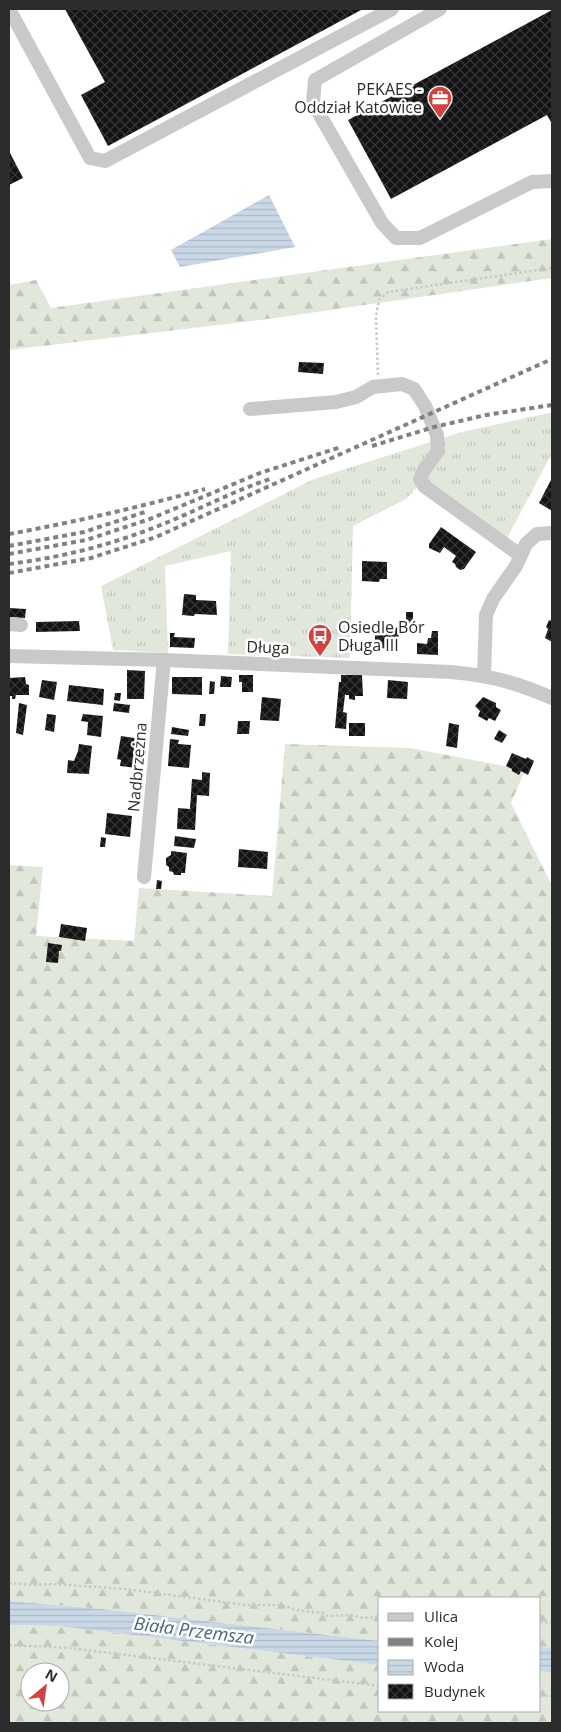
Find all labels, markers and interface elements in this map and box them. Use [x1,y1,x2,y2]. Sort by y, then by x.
place label: PEKAES - Oddział Katowice [294,78,422,118]
office icon: PEKAES - Oddział Katowice [427,85,453,119]
place label: Osiedle Bór Długa III [338,616,425,656]
bus stop icon: Osiedle Bór Długa III [307,623,333,657]
street label: Długa [246,635,290,659]
street label: Nadbrzeżna [122,721,152,813]
legend [378,1597,541,1712]
text: Ulica [424,1606,458,1626]
water label: Biała Przemsza [133,1611,256,1649]
text: Kolej [424,1631,458,1651]
text: Woda [424,1656,464,1676]
north arrow [20,1662,70,1712]
text: N [42,1664,61,1686]
text: Budynek [424,1681,485,1701]

